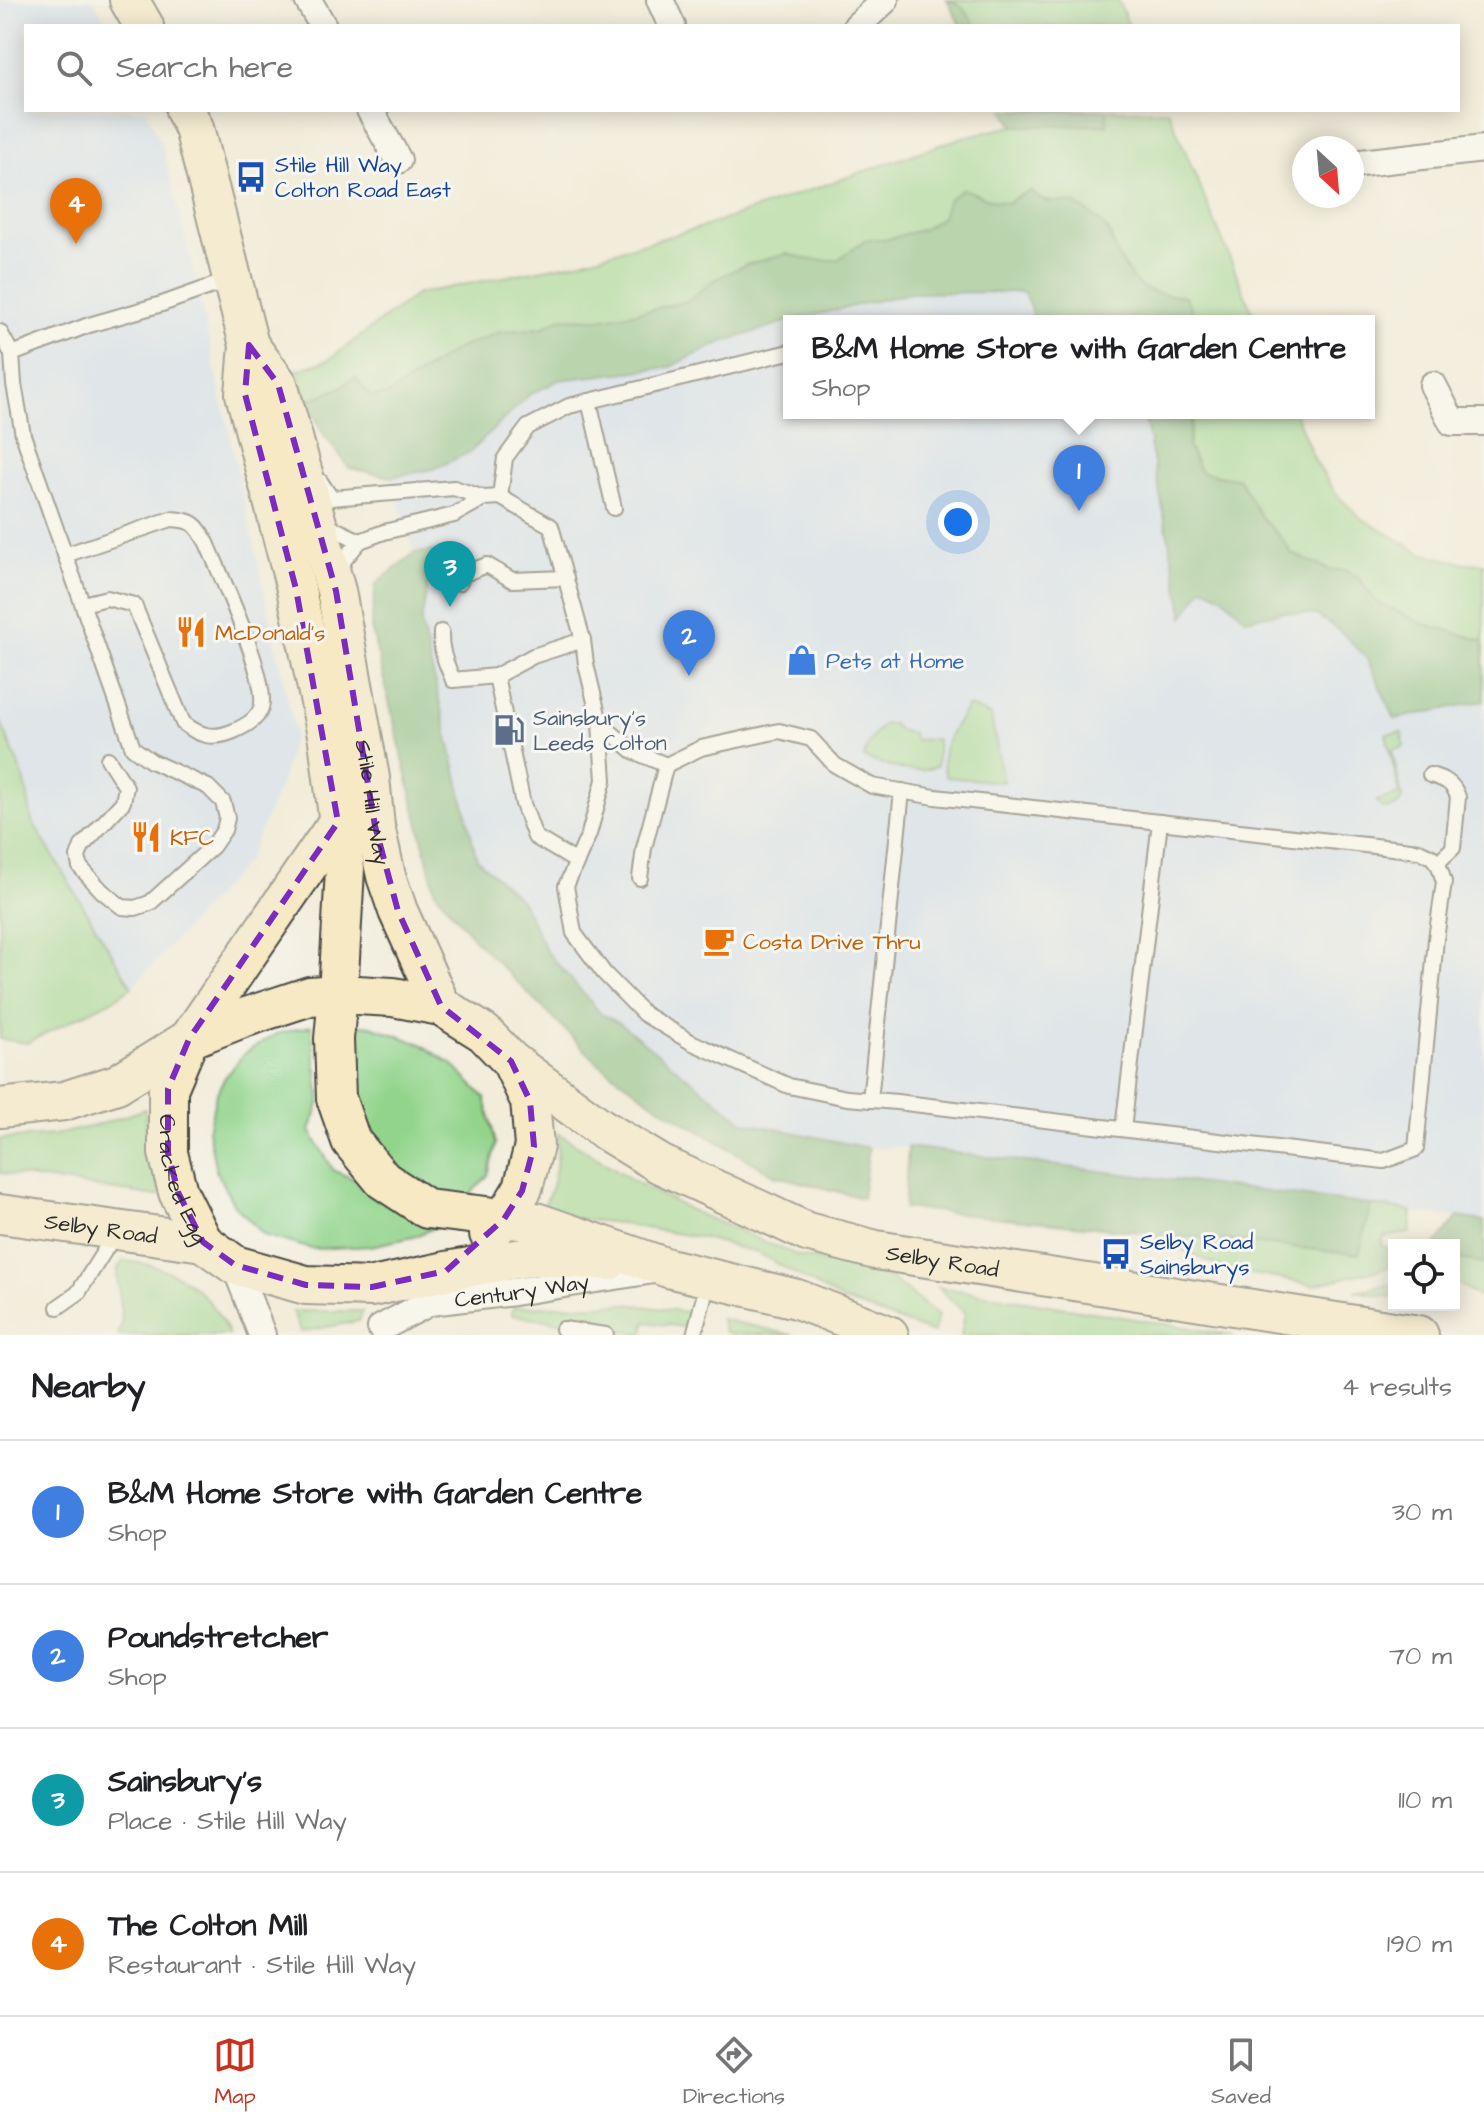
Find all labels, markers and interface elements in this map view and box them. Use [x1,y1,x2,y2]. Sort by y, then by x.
search box [24,24,1460,112]
icon: search [52,46,96,90]
text: Search here [116,47,293,89]
north arrow [1292,136,1364,208]
place label: Stile Hill Way Colton Road East [275,150,451,206]
bus stop icon: Stile Hill Way Colton Road East [234,160,268,194]
pin: 4 [50,178,102,244]
popup [783,315,1375,419]
text: B&M Home Store with Garden Centre [812,328,1346,370]
text: Shop [812,370,871,406]
pin: 1 [1053,445,1105,511]
your location [938,502,978,542]
pin: 3 [424,541,476,607]
pin: 2 [663,610,715,676]
restaurant icon: McDonald's [174,615,208,649]
place label: McDonald's [215,618,325,649]
shop icon: Pets at Home [785,643,819,677]
place label: Pets at Home [826,646,964,677]
place label: Sainsbury's Leeds Colton [533,703,667,759]
fuel station icon: Sainsbury's Leeds Colton [492,713,526,747]
street label: Stile Hill Way [346,737,397,869]
restaurant icon: KFC [129,820,163,854]
place label: KFC [170,823,215,854]
cafe icon: Costa Drive Thru [702,924,736,958]
place label: Costa Drive Thru [743,927,921,958]
street label: Cracked Egg [151,1115,215,1250]
street label: Selby Road [43,1206,159,1253]
place label: Selby Road Sainsburys [1140,1227,1253,1284]
bus stop icon: Selby Road Sainsburys [1099,1237,1133,1271]
street label: Selby Road [884,1238,1001,1286]
map controls [1388,1239,1460,1311]
button: locate [1388,1239,1460,1311]
street label: Century Way [453,1266,592,1316]
text: Nearby [32,1363,146,1411]
text: 4 results [1342,1369,1452,1405]
text: B&M Home Store with Garden Centre [108,1473,642,1515]
text: 1 [56,1494,60,1530]
text: 30 m [1392,1494,1452,1530]
text: Shop [108,1515,167,1551]
text: Poundstretcher [108,1617,328,1659]
text: 2 [51,1638,65,1674]
text: 70 m [1389,1638,1452,1674]
text: Shop [108,1659,167,1695]
text: Sainsbury's [108,1761,262,1803]
text: 3 [51,1782,65,1818]
text: 110 m [1398,1782,1452,1818]
text: Place · Stile Hill Way [108,1803,347,1839]
text: The Colton Mill [108,1905,307,1947]
text: 4 [49,1926,67,1962]
text: 190 m [1387,1926,1452,1962]
text: Restaurant · Stile Hill Way [108,1947,416,1983]
tab: Map [213,2033,257,2112]
tab: Directions [683,2033,785,2112]
tab: Saved [1211,2033,1271,2112]

